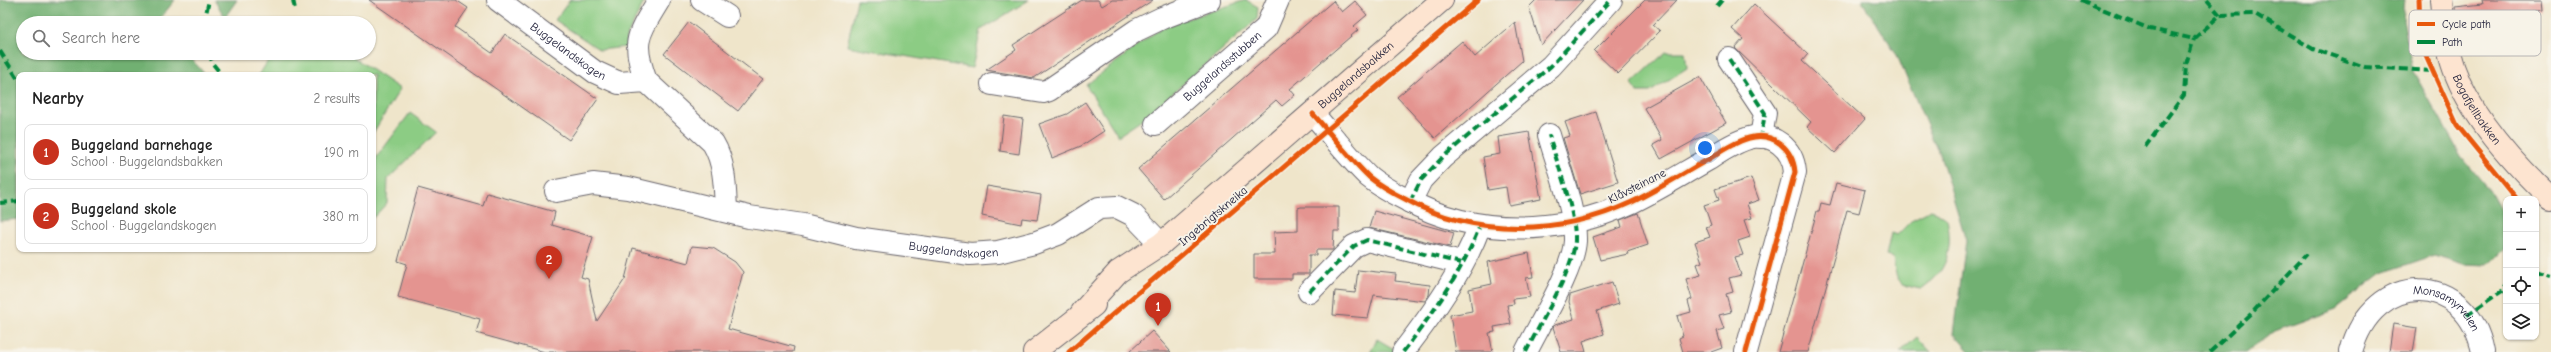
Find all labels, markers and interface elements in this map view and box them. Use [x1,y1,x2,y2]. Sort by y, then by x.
legend [2409,10,2541,56]
search box [16,16,376,60]
text: Cycle path [2442,18,2491,31]
street label: Buggelandskogen [527,19,608,83]
icon: search [30,27,52,49]
street label: Buggelandsstubben [1180,28,1264,104]
text: Search here [62,29,140,47]
text: Path [2442,36,2463,49]
street label: Buggelandsbakken [1315,38,1396,112]
street label: Bogafjellbakken [2450,72,2504,148]
text: Nearby [32,89,83,108]
text: 2 results [313,91,360,106]
text: Buggeland barnehage [71,136,212,154]
your location [1695,138,1715,158]
text: 1 [43,145,49,160]
text: 190 m [324,145,359,160]
text: School · Buggelandsbakken [71,154,223,169]
street label: Klåvsteinane [1606,165,1668,207]
street label: Ingebrigtskneika [1176,183,1250,249]
map controls [2503,196,2539,340]
button: + [2503,196,2539,232]
text: Buggeland skole [71,200,176,218]
text: 2 [43,209,49,224]
text: 380 m [323,209,359,224]
text: School · Buggelandskogen [71,218,217,233]
button: − [2503,232,2539,268]
street label: Buggelandskogen [908,238,999,261]
pin: 2 [536,246,562,279]
button: locate [2503,268,2539,304]
street label: Monsamyrveien [2413,283,2483,334]
pin: 1 [1145,293,1171,326]
button: layers [2503,304,2539,340]

